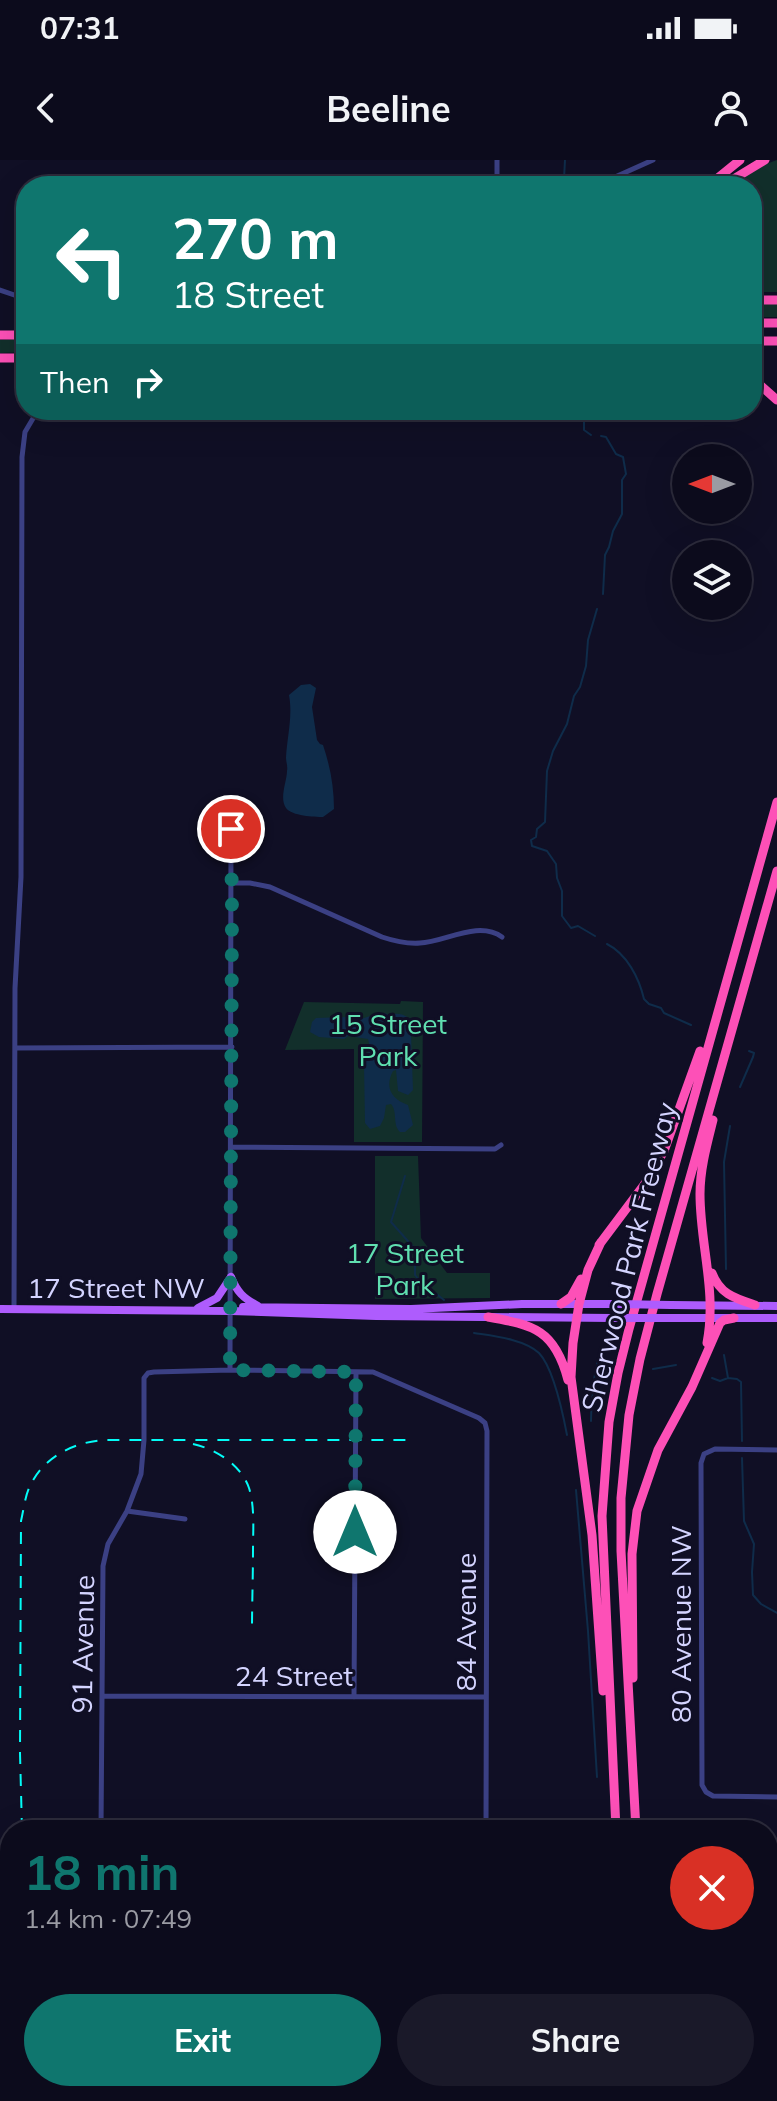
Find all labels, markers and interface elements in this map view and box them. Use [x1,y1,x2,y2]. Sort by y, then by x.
text: 07:31 [40,9,119,47]
icon: back [24,86,68,130]
text: Beeline [326,86,451,131]
icon: person [709,86,753,130]
text: 270 m [172,203,339,273]
icon: left [40,208,144,312]
text: 18 Street [172,272,324,317]
icon: right [126,360,170,404]
text: Then [40,363,110,401]
north arrow [672,444,752,524]
map controls [672,444,752,620]
button: layers [672,540,752,620]
pin [197,795,265,863]
icon: arrive [209,807,253,851]
park label: 15 Street Park [329,1006,447,1073]
street label: Sherwood Park Freeway [573,1098,684,1415]
park label: 17 Street Park [346,1235,464,1302]
street label: 17 Street NW [27,1270,205,1305]
position arrow [313,1490,397,1574]
street label: 80 Avenue NW [663,1525,698,1723]
street label: 84 Avenue [448,1553,483,1691]
street label: 91 Avenue [64,1574,101,1714]
street label: 24 Street [235,1658,353,1693]
text: 18 min [24,1842,179,1902]
button: close [670,1846,754,1930]
text: 1.4 km · 07:49 [24,1902,192,1935]
button: Exit [24,1994,381,2086]
button: Share [397,1994,754,2086]

